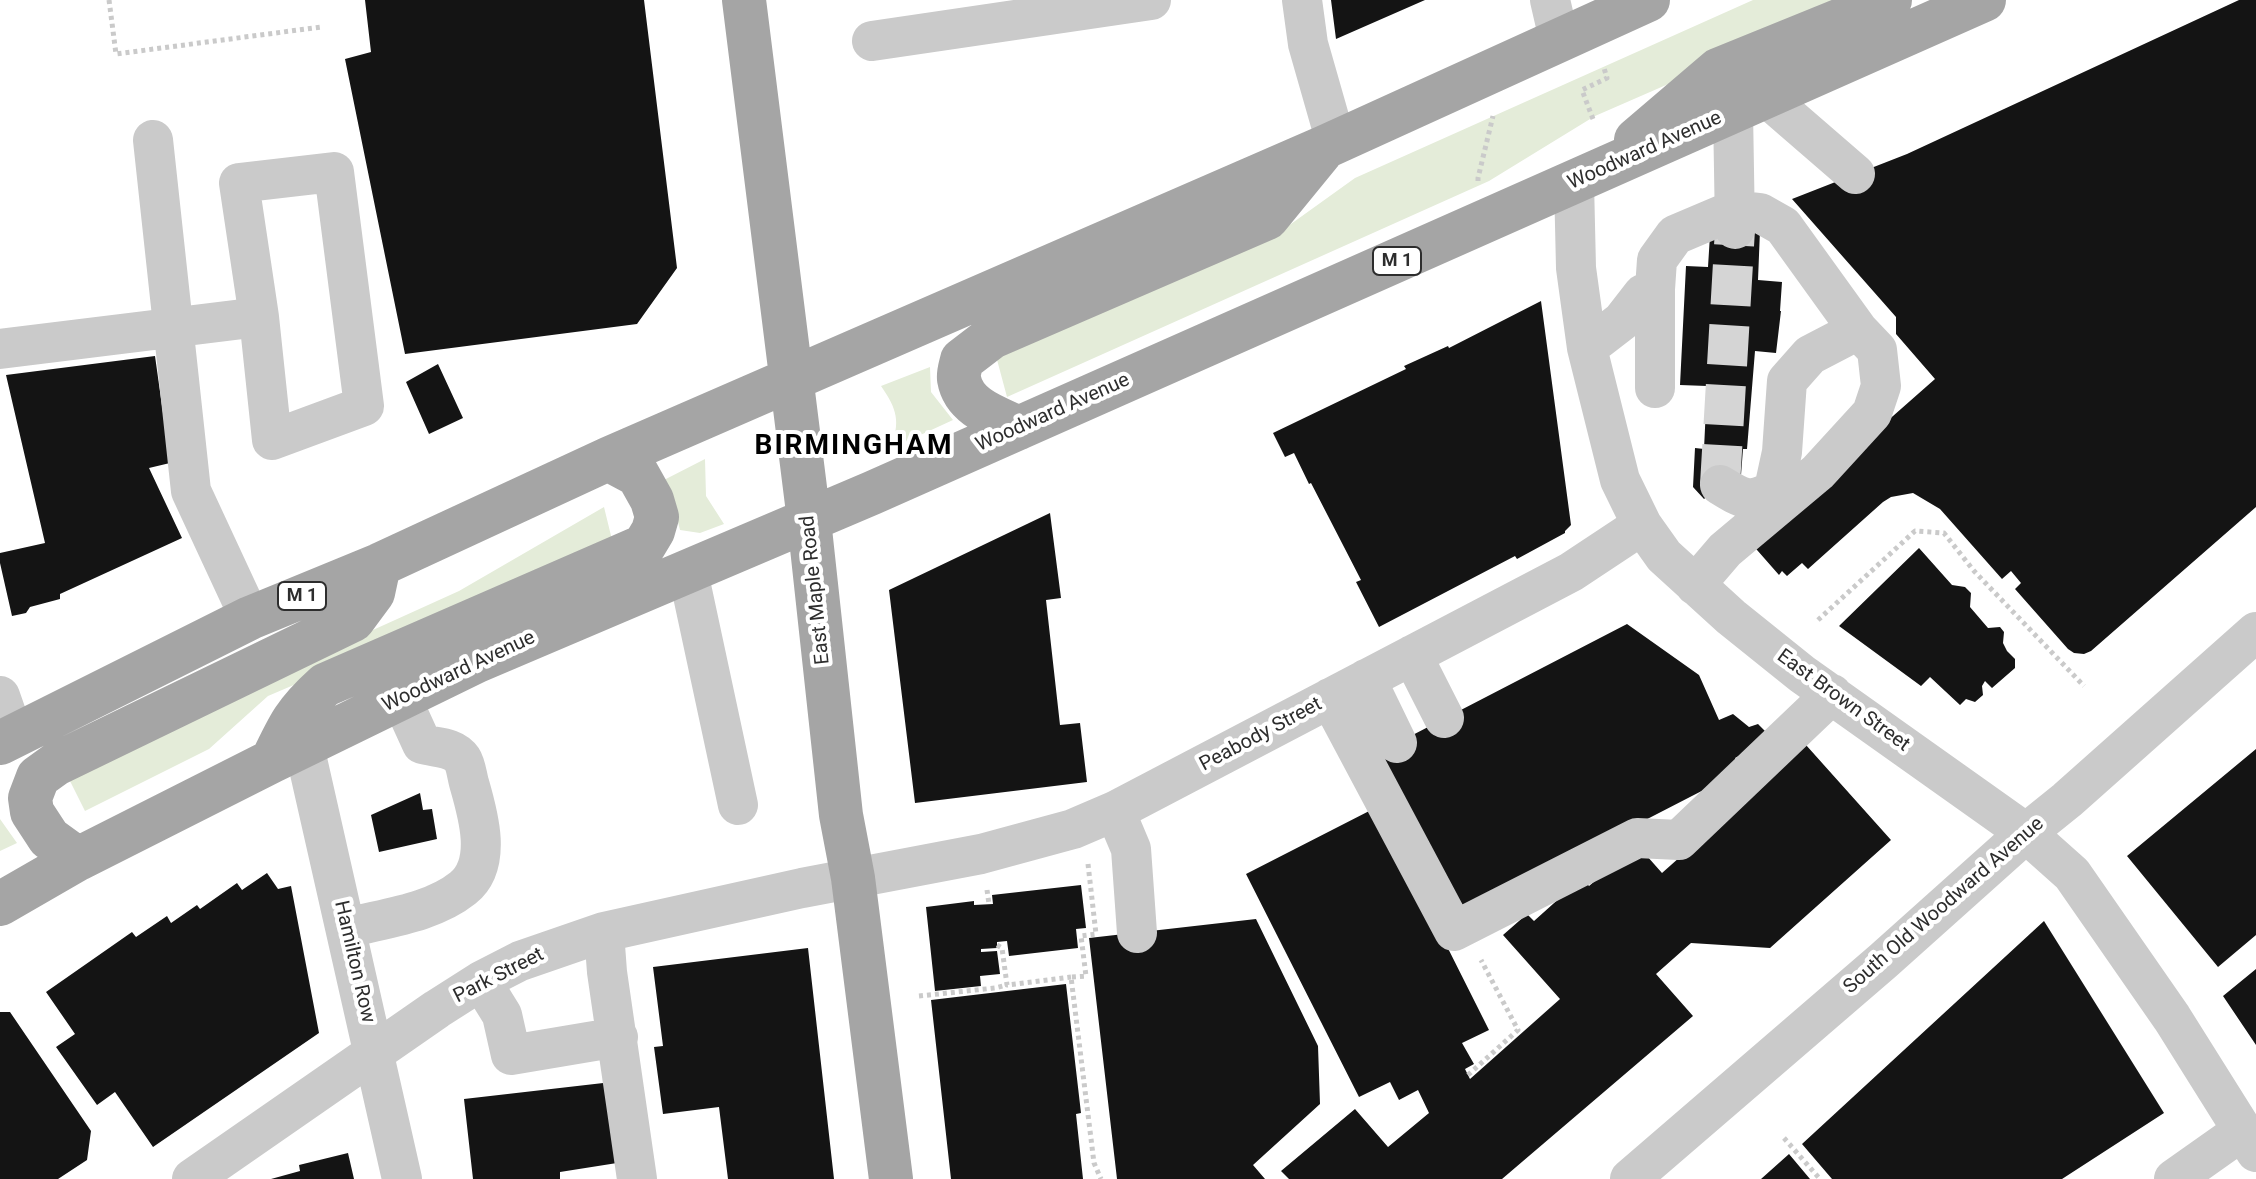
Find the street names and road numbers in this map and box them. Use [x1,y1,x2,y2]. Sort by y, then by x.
street label: Woodward Avenue [1564,106,1726,196]
road number: M 1 [1373,247,1421,275]
street label: Woodward Avenue [972,368,1134,458]
street label: East Maple Road [796,514,836,666]
road number: M 1 [278,582,326,610]
street label: Woodward Avenue [379,626,539,718]
street label: East Brown Street [1772,645,1914,757]
street label: Peabody Street [1196,693,1326,777]
street label: South Old Woodward Avenue [1839,813,2049,999]
street label: Hamilton Row [328,898,380,1026]
street label: Park Street [450,943,548,1009]

